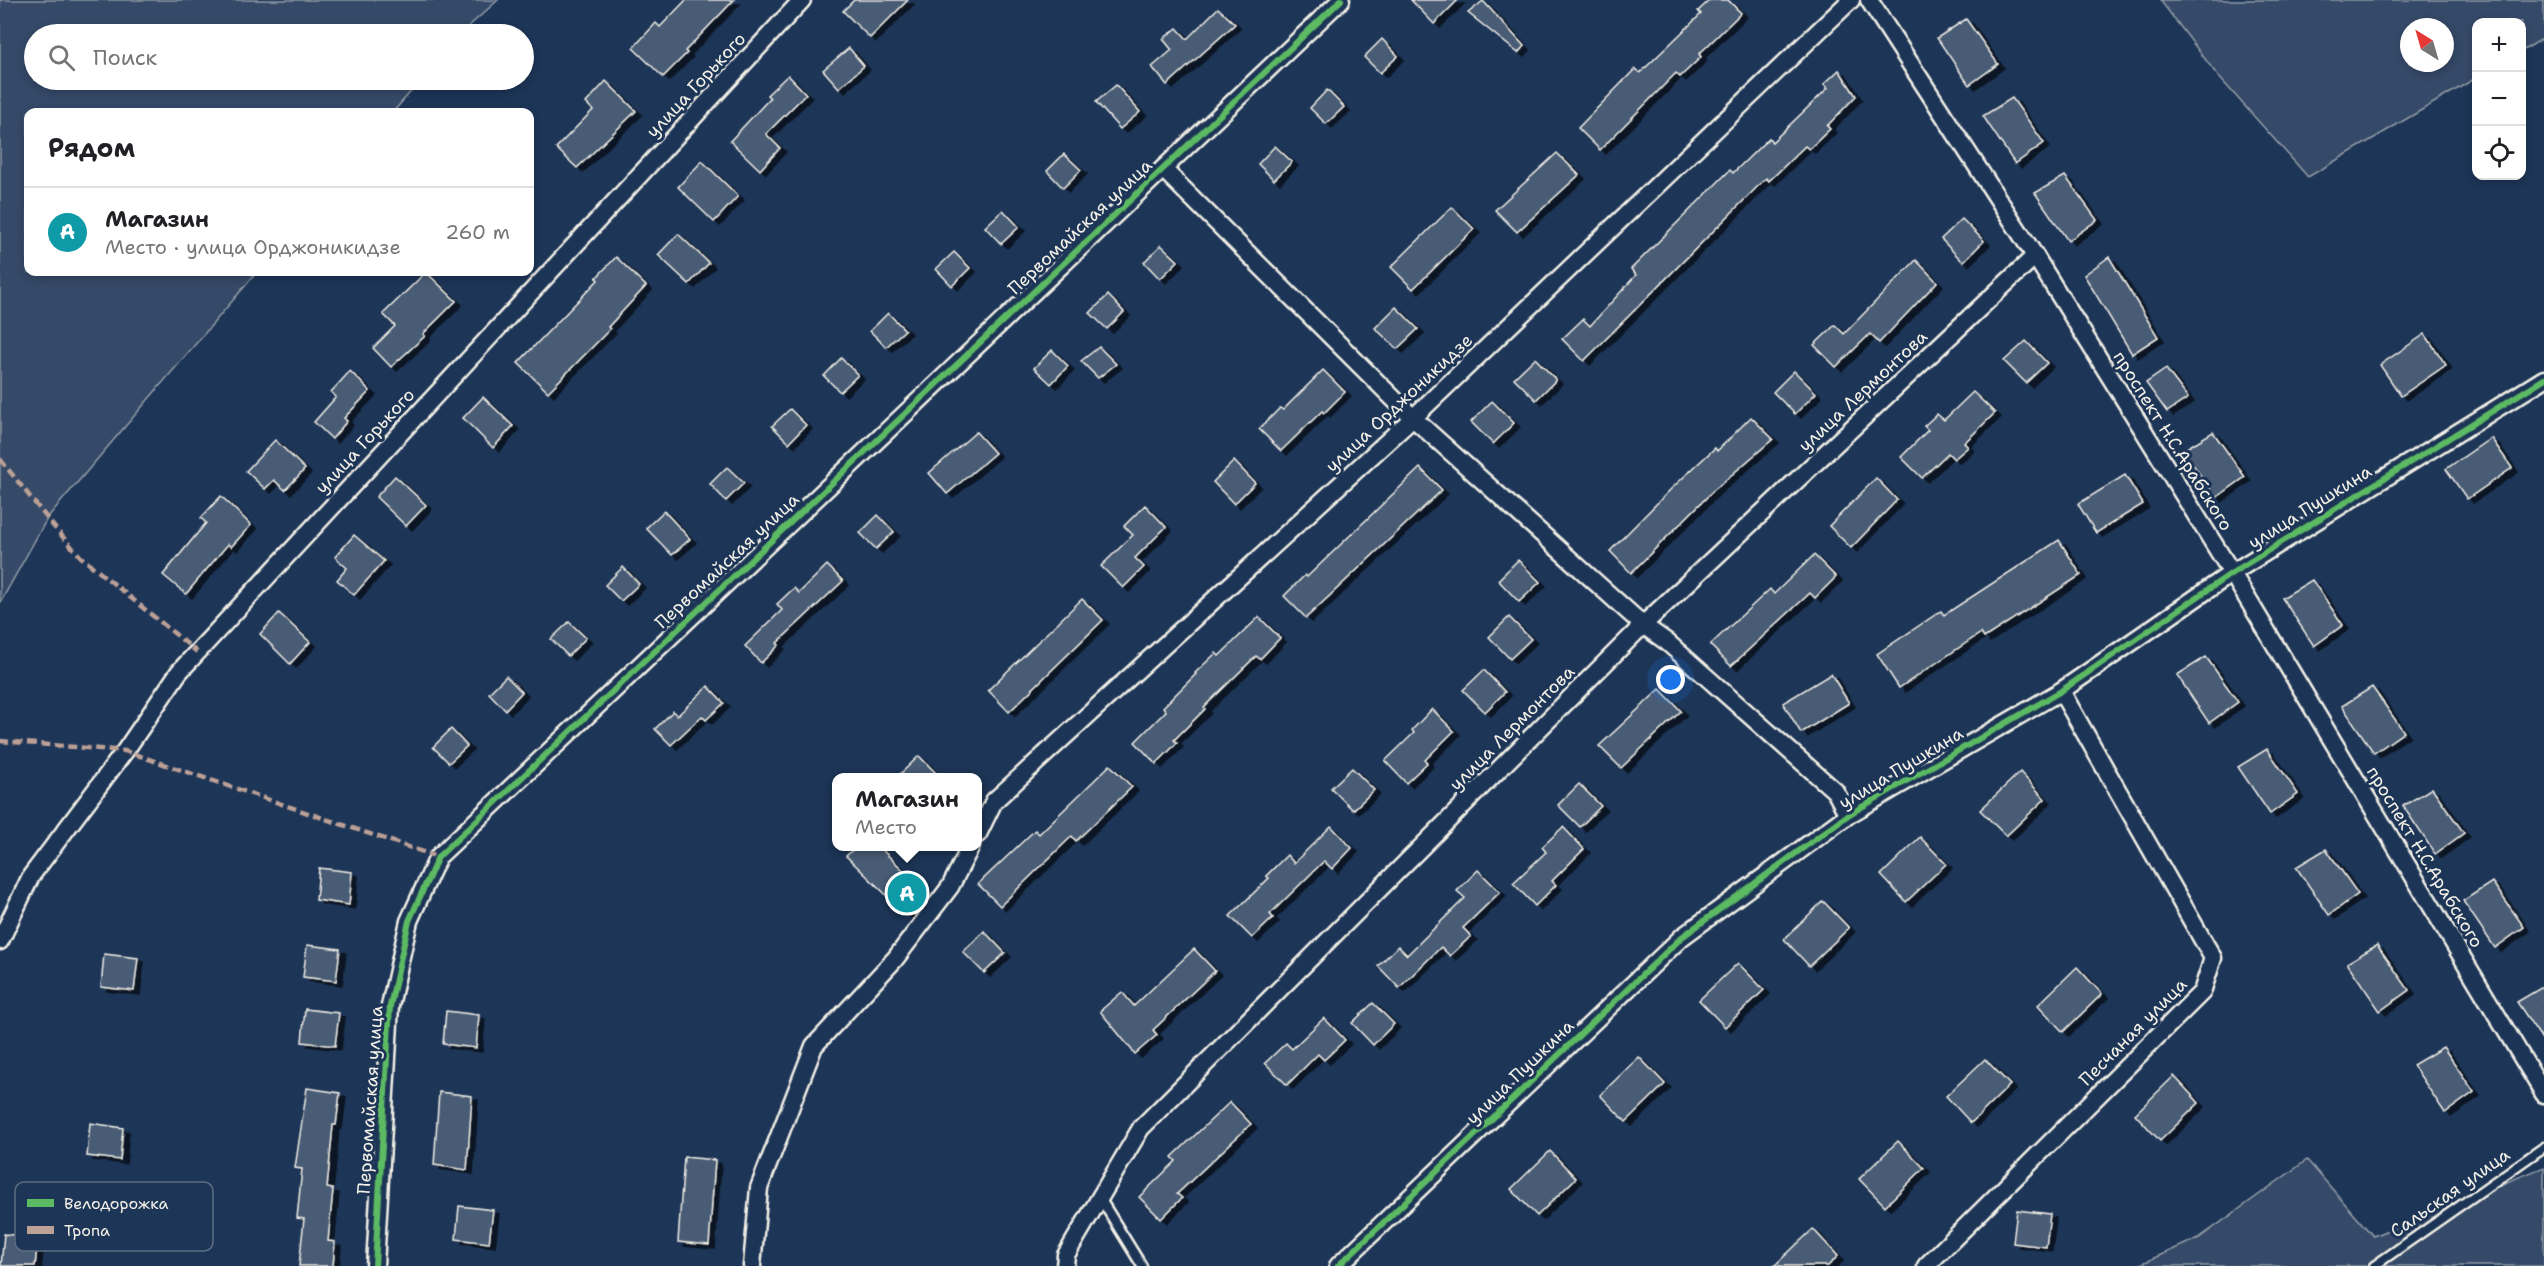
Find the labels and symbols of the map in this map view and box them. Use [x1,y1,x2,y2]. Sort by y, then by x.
north arrow [2400,18,2454,72]
street label: улица Горького [641,27,751,143]
street label: Первомайская улица [1003,154,1157,300]
street label: улица Лермонтова [1793,325,1933,457]
street label: улица Орджоникидзе [1320,328,1478,478]
street label: проспект Н.С.Арабского [2108,346,2238,536]
street label: улица Горького [310,383,420,499]
street label: улица Пушкина [2244,459,2376,555]
street label: Первомайская улица [650,488,804,634]
street label: улица Лермонтова [1444,660,1580,796]
your location [1656,665,1685,694]
street label: улица Пушкина [1834,721,1968,815]
street label: проспект Н.С.Арабского [2361,762,2489,952]
pin: A [888,870,926,916]
street label: Песчаная улица [2074,973,2192,1091]
street label: Первомайская улица [351,1005,389,1195]
street label: улица Пушкина [1461,1014,1579,1130]
street label: Сальская улица [2385,1143,2515,1243]
legend [15,1182,213,1251]
text: Велодорожка [64,1193,169,1214]
text: Тропа [64,1220,110,1241]

